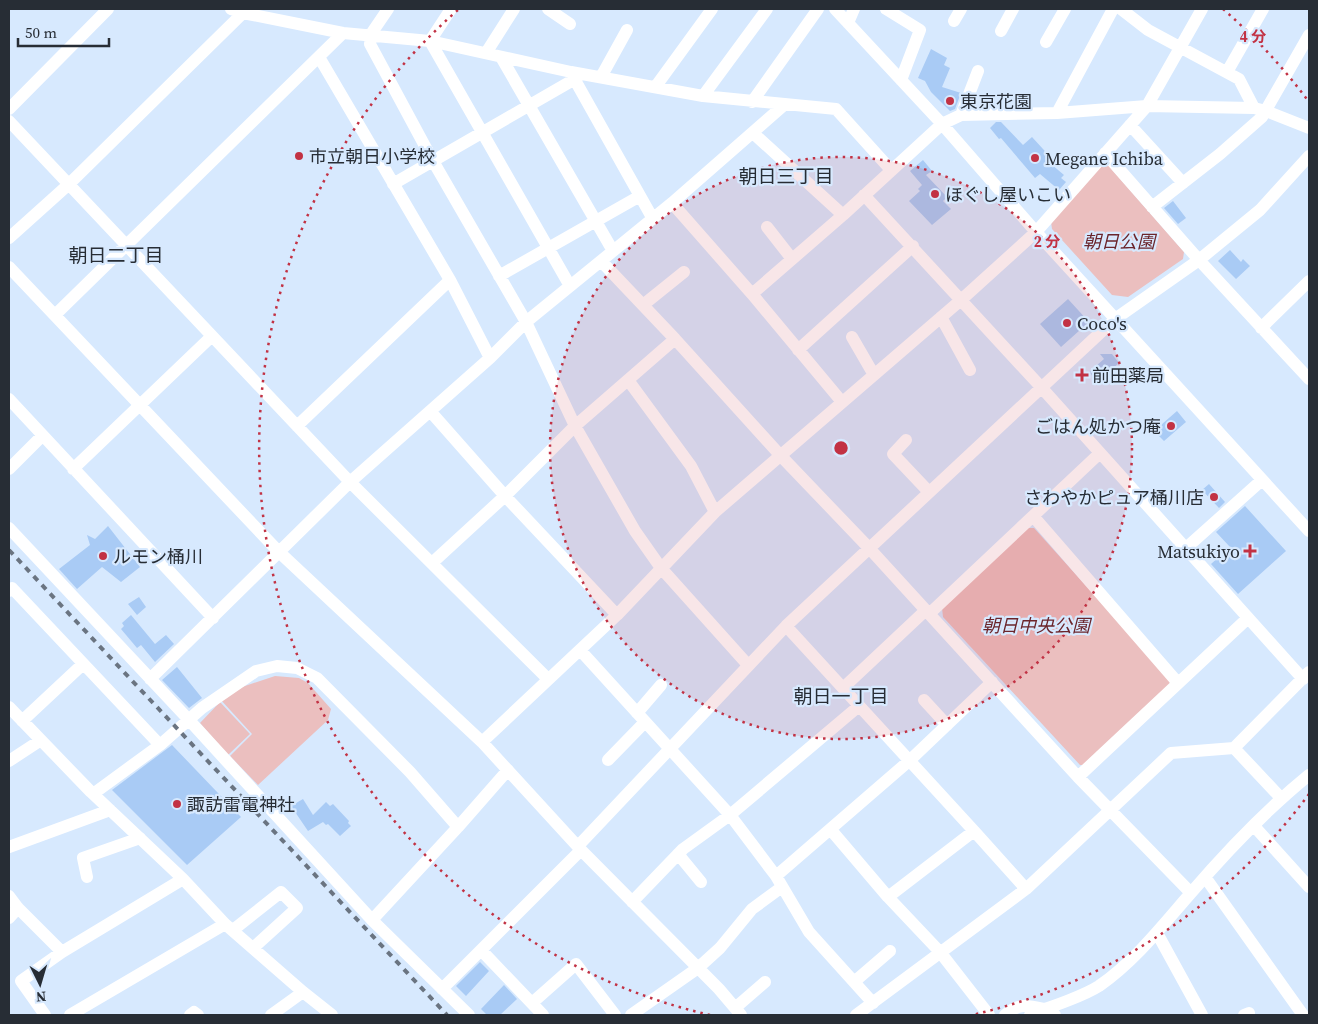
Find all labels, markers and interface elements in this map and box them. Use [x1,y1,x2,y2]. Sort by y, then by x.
scale bar [18,15,109,47]
text: 50 m [25,22,57,43]
text: 4 分 [1240,26,1266,47]
place label: 東京花園 [960,89,1032,114]
marker: 東京花園 [944,95,956,107]
place label: 市立朝日小学校 [309,144,435,169]
place label: Megane Ichiba [1045,146,1164,171]
marker: 市立朝日小学校 [293,150,305,162]
marker: Megane Ichiba [1029,152,1041,164]
district label: 朝日三丁目 [738,163,834,189]
place label: ほぐし屋いこい [945,182,1071,207]
marker: ほぐし屋いこい [929,188,941,200]
park label: 朝日公園 [1083,229,1158,254]
text: 2 分 [1034,231,1060,252]
district label: 朝日二丁目 [68,242,164,268]
place label: Coco's [1077,311,1127,336]
marker: Coco's [1061,317,1073,329]
place label: 前田薬局 [1092,363,1164,388]
marker: 前田薬局 [1076,369,1088,381]
place label: ごはん処かつ庵 [1035,414,1161,439]
marker: ごはん処かつ庵 [1165,420,1177,432]
centre of rings [832,439,850,457]
place label: さわやかピュア桶川店 [1024,485,1204,510]
marker: さわやかピュア桶川店 [1208,491,1220,503]
place label: Matsukiyo [1157,539,1240,564]
place label: ルモン桶川 [113,544,203,569]
marker: Matsukiyo [1244,545,1256,557]
marker: ルモン桶川 [97,550,109,562]
park label: 朝日中央公園 [982,613,1093,638]
district label: 朝日一丁目 [793,683,889,709]
place label: 諏訪雷電神社 [187,792,295,817]
marker: 諏訪雷電神社 [171,798,183,810]
north arrow [15,959,65,1009]
text: N [35,987,47,1007]

